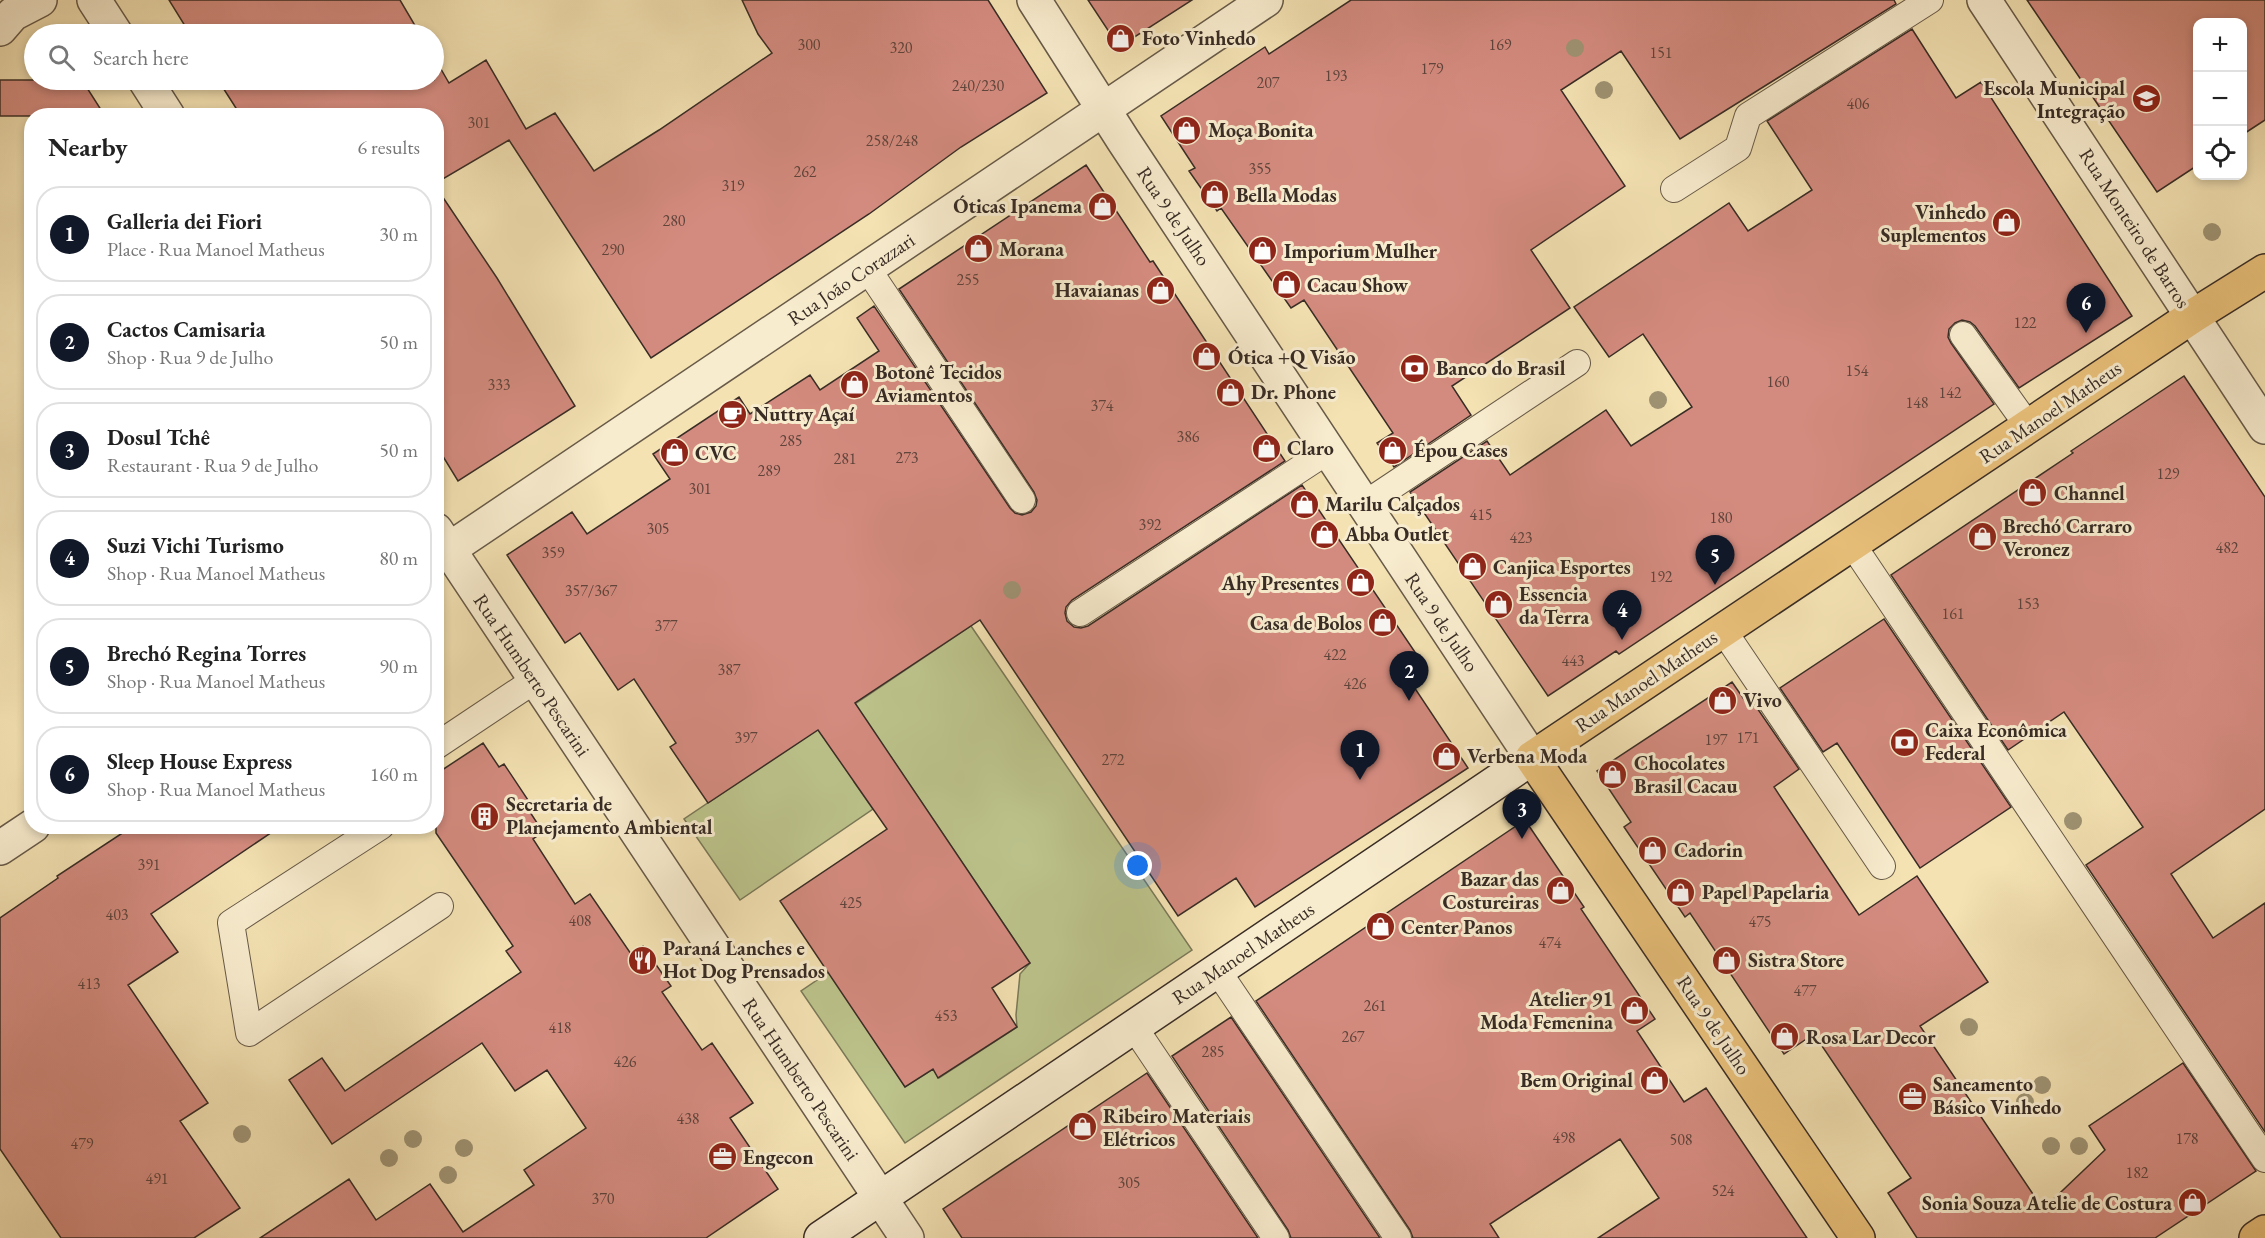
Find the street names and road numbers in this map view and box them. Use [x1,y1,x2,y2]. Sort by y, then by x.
street label: Rua Monteiro de Barros [2074,143,2196,313]
street label: Rua 9 de Julho [1131,161,1217,271]
street label: Rua João Corazzari [782,227,920,331]
street label: Rua Manoel Matheus [1974,355,2126,469]
street label: Rua 9 de Julho [1399,567,1485,677]
street label: Rua Humberto Pescarini [468,588,596,762]
street label: Rua Manoel Matheus [1570,624,1722,738]
street label: Rua Manoel Matheus [1167,896,1319,1010]
street label: Rua 9 de Julho [1671,970,1757,1080]
street label: Rua Humberto Pescarini [737,992,865,1166]

